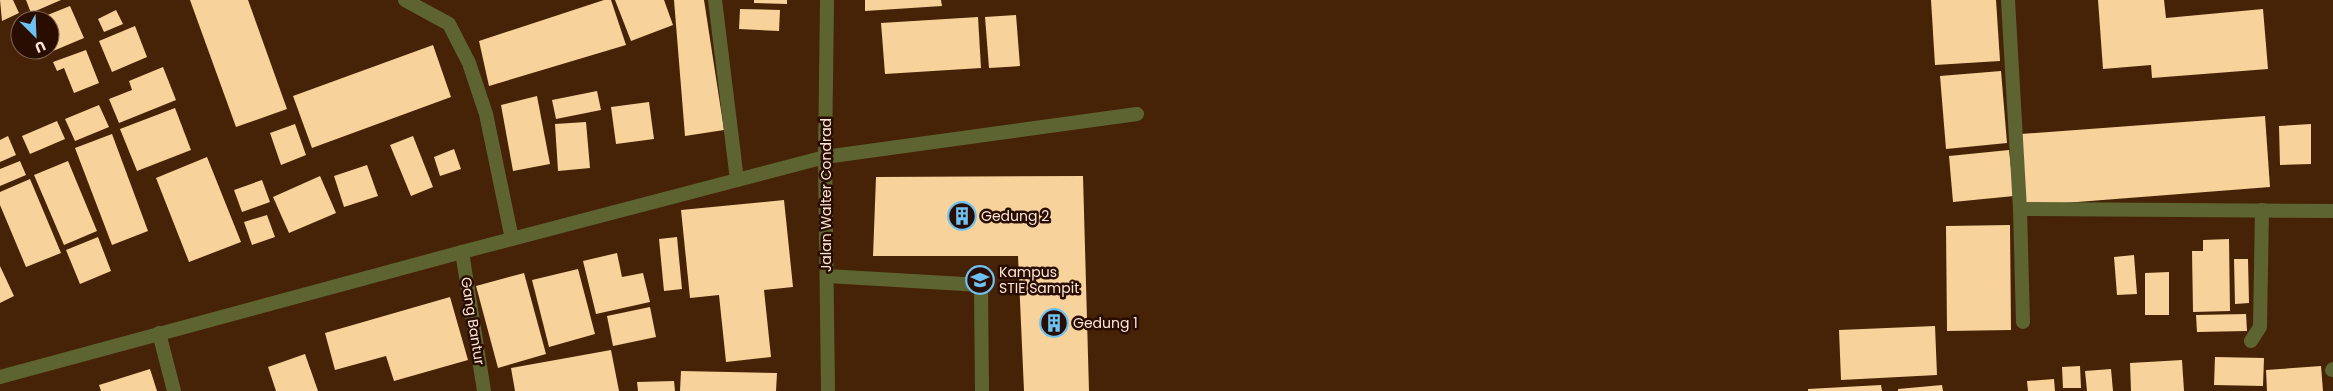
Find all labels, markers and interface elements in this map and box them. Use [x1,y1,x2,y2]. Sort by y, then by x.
north arrow [10,10,60,60]
text: U [32,36,49,58]
street label: Jalan Walter Condrad [816,118,836,272]
building icon: Gedung 2 [947,201,977,231]
place label: Gedung 2 [981,206,1049,226]
place label: Kampus STIE Sampit [999,262,1079,298]
school or university icon: Kampus STIE Sampit [965,265,995,295]
street label: Gang Bantur [456,276,490,366]
building icon: Gedung 1 [1039,308,1069,338]
place label: Gedung 1 [1073,313,1138,333]

